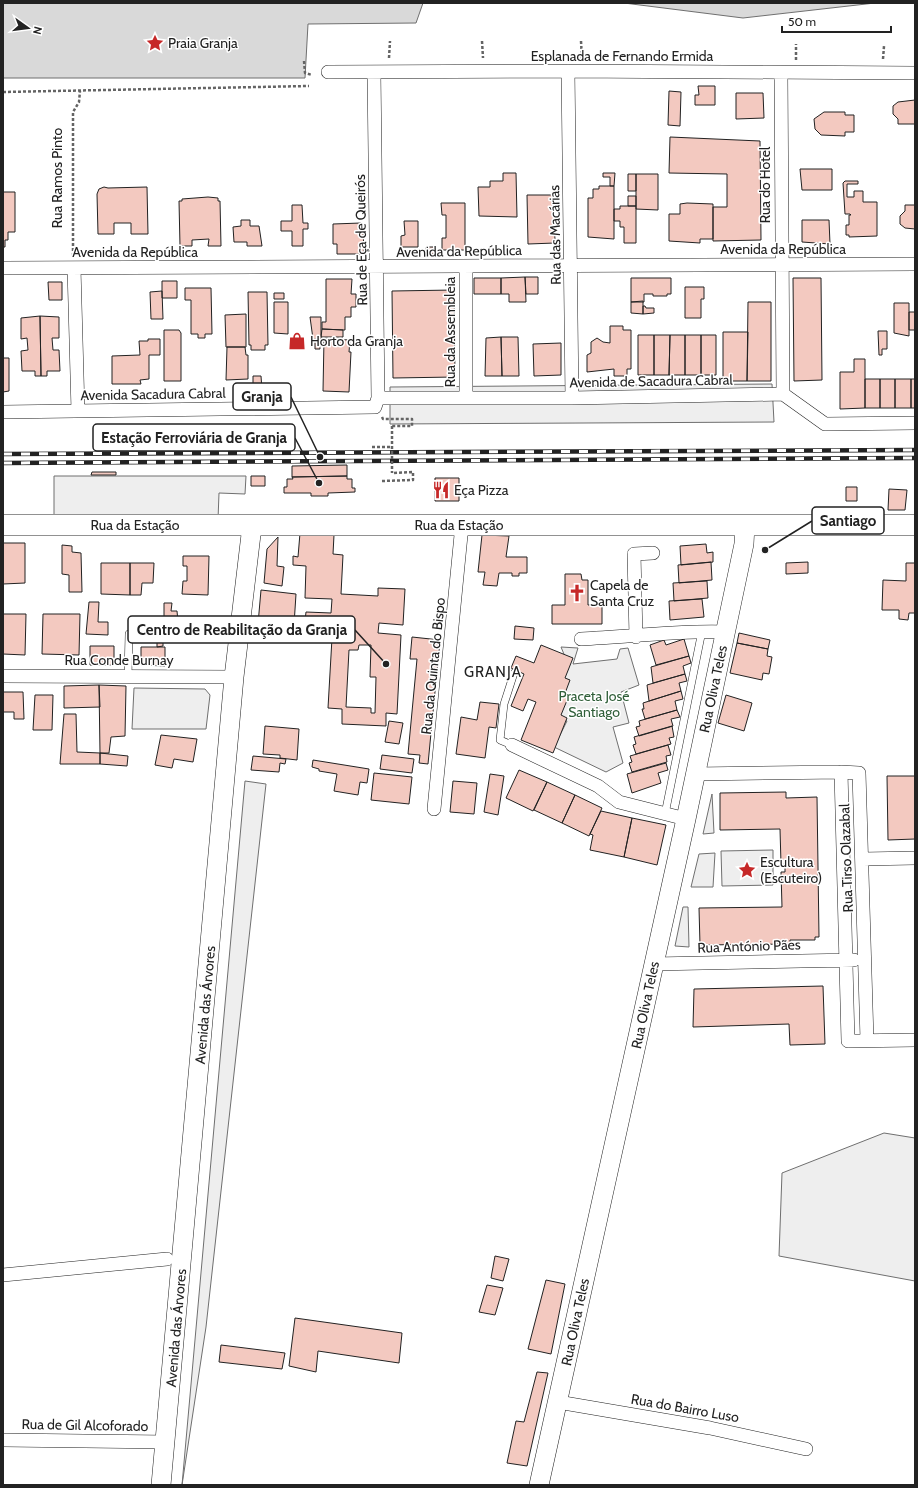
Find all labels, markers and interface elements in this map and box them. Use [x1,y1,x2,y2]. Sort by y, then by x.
north arrow [8,8,48,48]
scale bar [782,8,891,34]
text: 50 m [788,14,816,29]
text: N [30,25,45,36]
place icon: Praia Granja [145,33,165,53]
place label: Praia Granja [168,34,238,52]
street label: Esplanada de Fernando Ermida [531,47,714,65]
street label: Rua Ramos Pinto [48,127,66,228]
street label: Rua do Hotel [756,146,774,223]
street label: Rua de Eça de Queirós [351,174,371,306]
street label: Rua das Macárias [545,185,565,285]
street label: Avenida da República [720,240,846,258]
street label: Avenida da República [396,241,522,261]
street label: Avenida da República [72,243,198,261]
street label: Rua da Assembleia [441,276,459,387]
shop icon: Horto da Granja [287,331,307,351]
place label: Horto da Granja [310,332,403,350]
street label: Avenida de Sacadura Cabral [569,371,733,391]
callout: Granja [233,383,291,410]
street label: Avenida Sacadura Cabral [80,384,226,404]
text: Granja [241,388,283,406]
callout: Estação Ferroviária de Granja [93,424,295,451]
text: Estação Ferroviária de Granja [101,429,288,447]
restaurant icon: Eça Pizza [431,480,451,500]
place label: Eça Pizza [454,481,509,499]
callout: Santiago [812,507,884,534]
text: Santiago [820,512,877,530]
street label: Rua da Estação [91,516,180,534]
street label: Rua da Estação [415,516,504,534]
place label: Capela de Santa Cruz [590,576,654,610]
church icon: Capela de Santa Cruz [567,583,587,603]
street label: Rua da Quinta do Bispo [417,596,449,735]
callout: Centro de Reabilitação da Granja [128,616,355,643]
text: Centro de Reabilitação da Granja [137,621,348,639]
street label: Rua Oliva Teles [695,643,731,734]
street label: Rua Conde Burnay [65,651,173,669]
district label: GRANJA [464,663,522,681]
park label: Praceta José Santiago [559,687,630,721]
street label: Rua Tirso Olazabal [835,803,857,913]
place label: Escultura (Escuteiro) [760,853,822,887]
place icon: Escultura (Escuteiro) [737,860,757,880]
street label: Rua António Pães [697,935,801,957]
street label: Avenida das Árvores [191,945,219,1065]
street label: Rua Oliva Teles [627,959,663,1050]
street label: Avenida das Árvores [162,1268,190,1388]
street label: Rua Oliva Teles [557,1276,593,1367]
street label: Rua do Bairro Luso [630,1390,741,1426]
street label: Rua de Gil Alcoforado [22,1415,149,1435]

